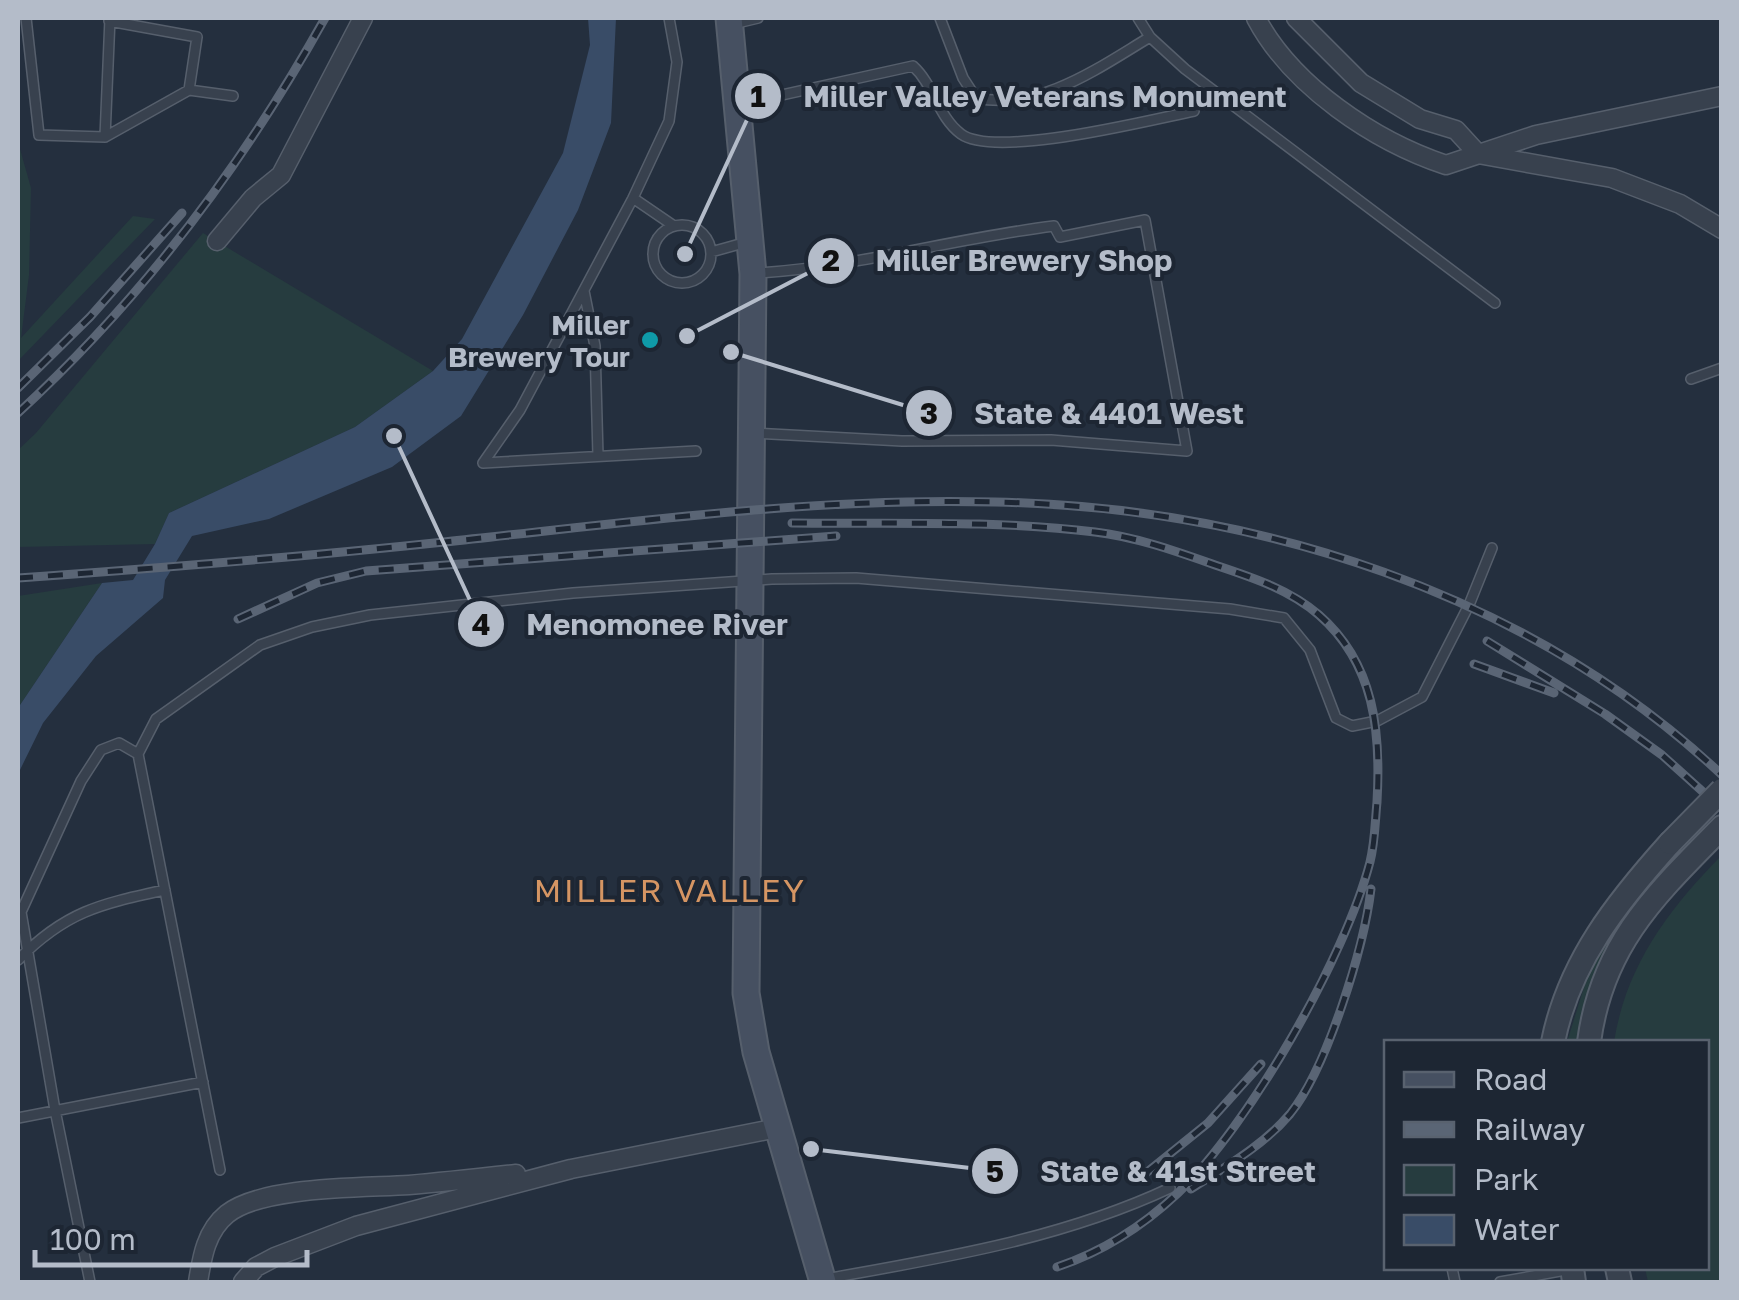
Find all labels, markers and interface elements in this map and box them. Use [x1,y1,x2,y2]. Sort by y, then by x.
callout: Miller Valley Veterans Monument [733,66,1307,126]
text: 1 [750,78,766,114]
text: Miller Valley Veterans Monument [803,78,1287,114]
callout: Miller Brewery Shop [806,231,1193,291]
text: 2 [822,242,840,278]
text: Miller Brewery Shop [876,242,1172,278]
place label: Miller Brewery Tour [448,308,630,373]
marker: Miller Brewery Tour [639,329,661,351]
callout: State & 4401 West [904,383,1264,443]
text: 3 [920,395,938,431]
text: State & 4401 West [974,395,1244,431]
callout: Menomonee River [456,594,808,654]
text: 4 [472,606,490,642]
text: Menomonee River [526,606,788,642]
district label: MILLER VALLEY [534,871,806,909]
legend [1384,1040,1709,1270]
text: Road [1474,1061,1548,1097]
text: Railway [1474,1111,1585,1147]
callout: State & 41st Street [970,1141,1335,1201]
text: 5 [986,1153,1004,1189]
text: State & 41st Street [1040,1153,1316,1189]
text: Park [1474,1161,1539,1197]
scale bar [35,1205,308,1267]
text: Water [1474,1211,1560,1247]
text: 100 m [50,1221,136,1257]

